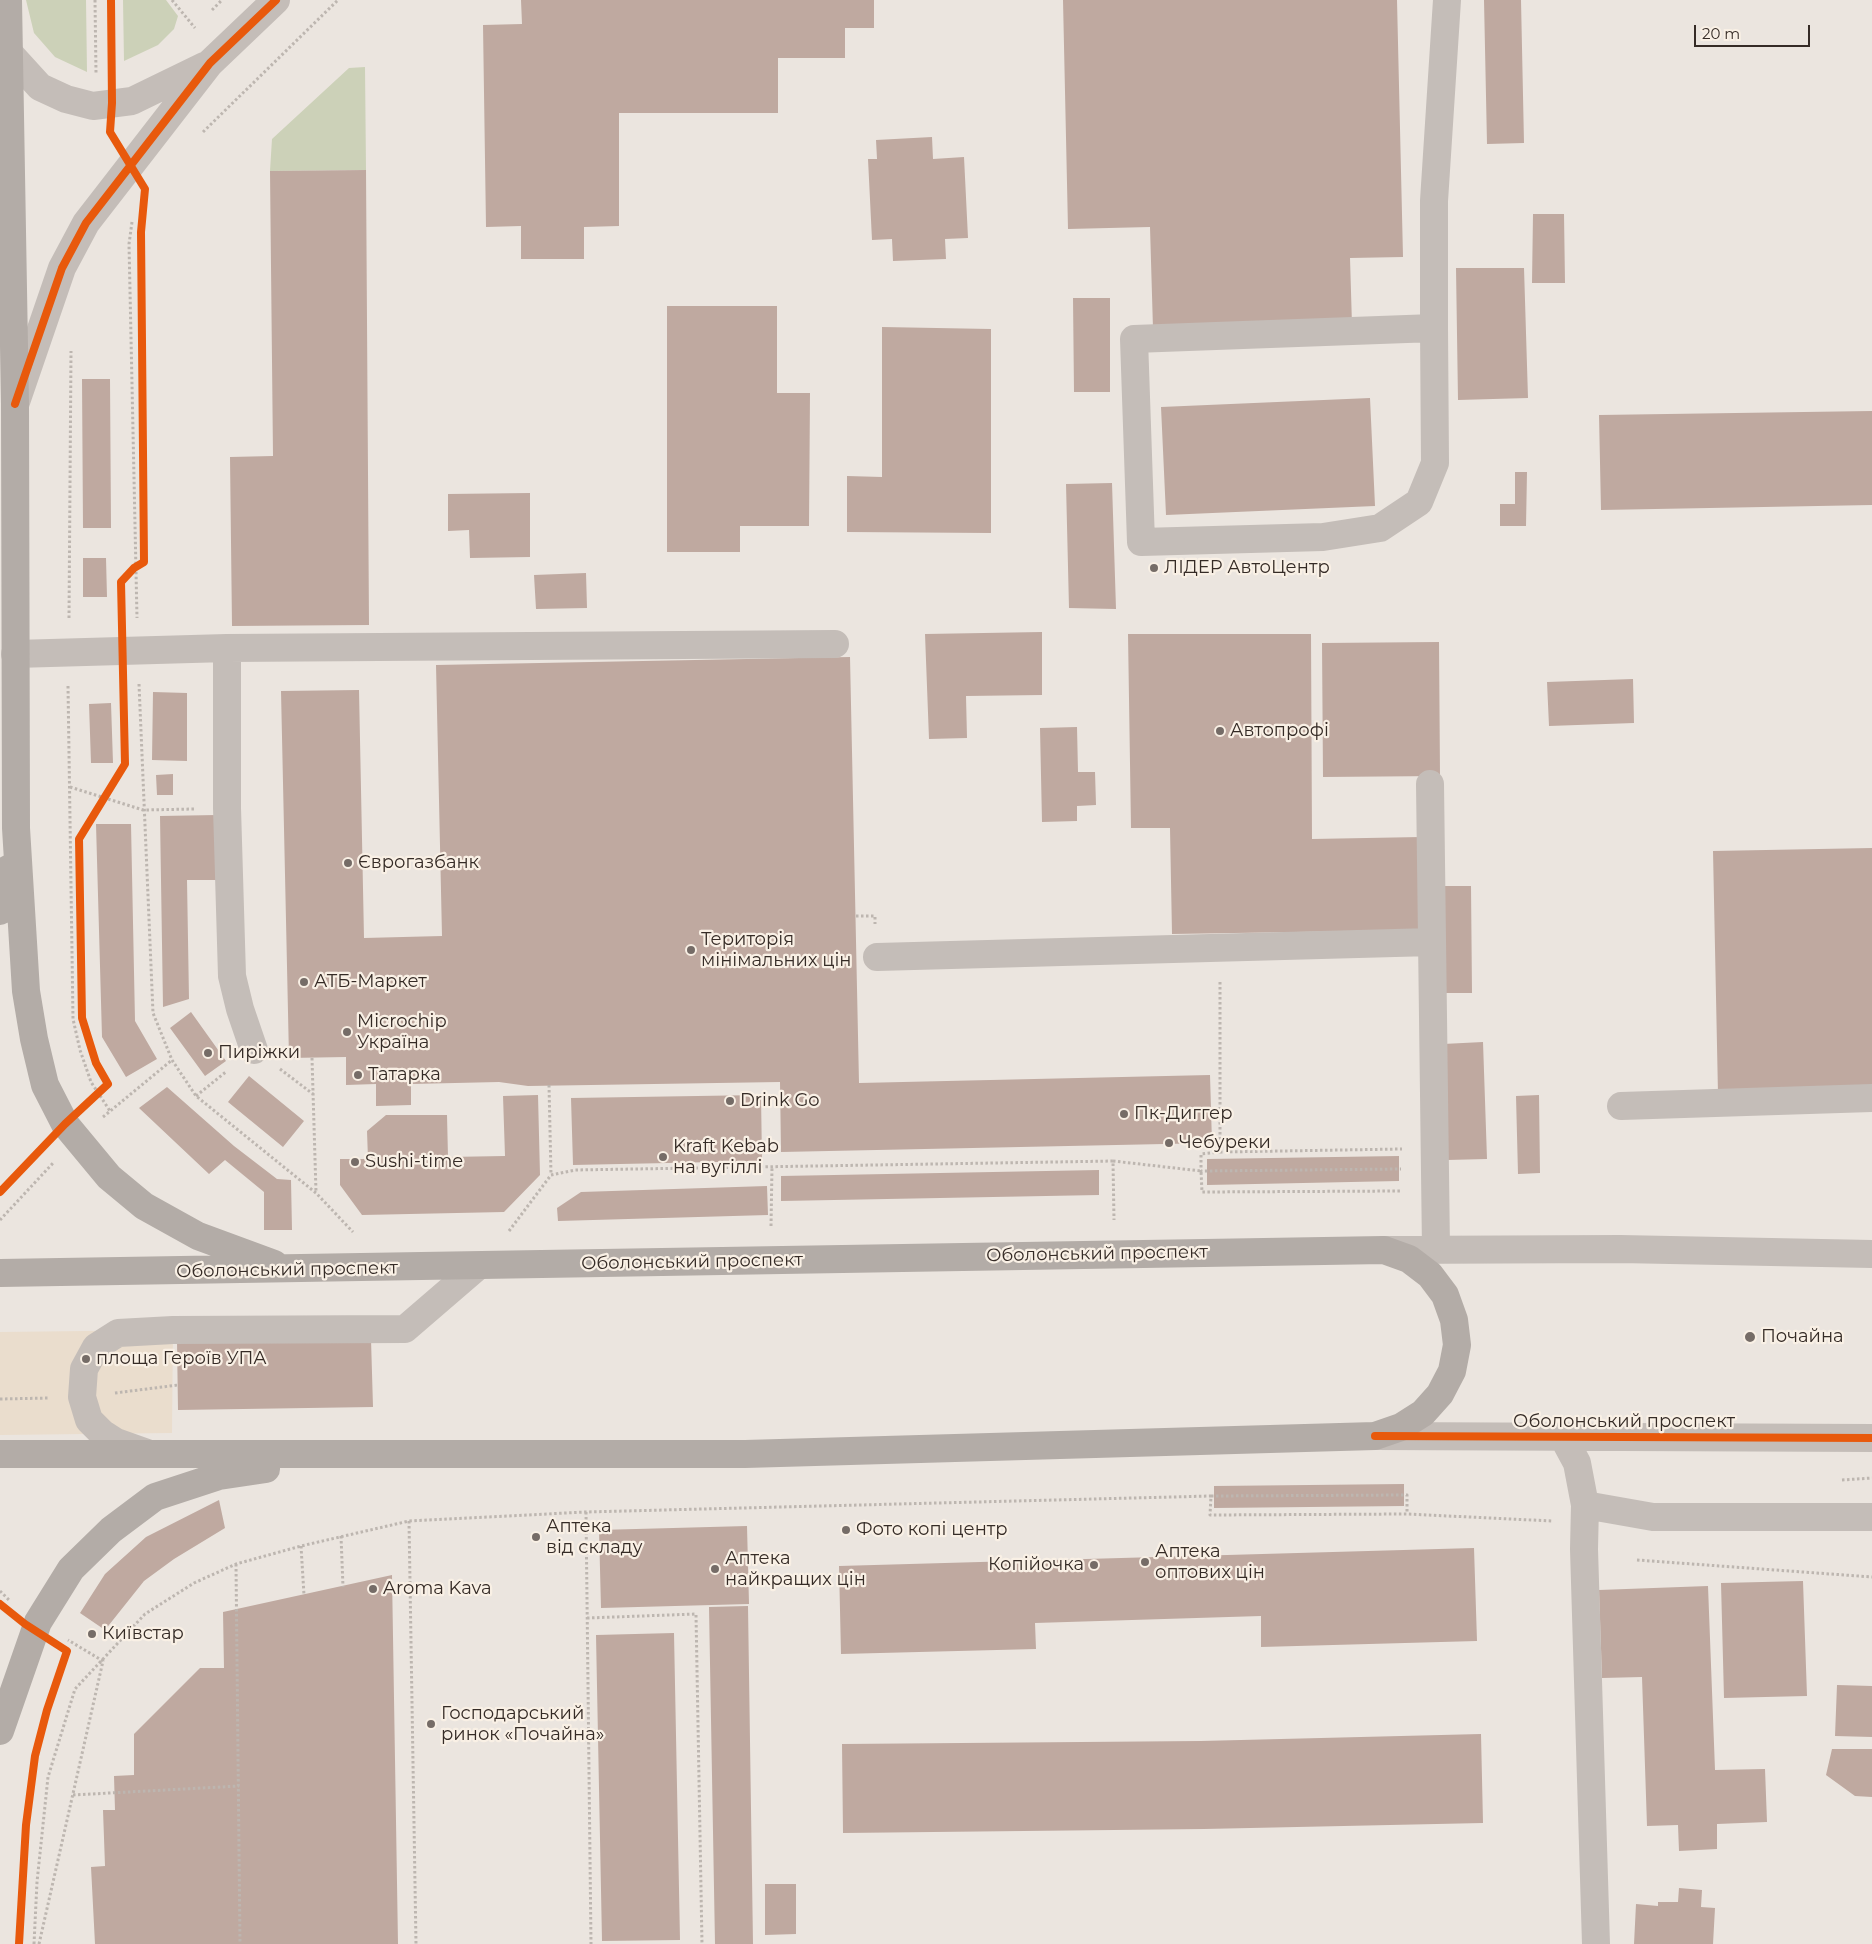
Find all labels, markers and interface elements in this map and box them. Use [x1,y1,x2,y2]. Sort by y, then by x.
scale bar [1697,15,1813,47]
text: 20 m [1702,24,1740,43]
place label: ЛІДЕР АвтоЦентр [1164,557,1330,579]
marker: ЛІДЕР АвтоЦентр [1148,562,1160,574]
place label: Автопрофі [1230,720,1329,742]
marker: Автопрофі [1214,725,1226,737]
place label: Єврогазбанк [358,852,479,874]
marker: Єврогазбанк [342,857,354,869]
place label: Територія мінімальних цін [701,929,852,972]
marker: Територія мінімальних цін [685,944,697,956]
place label: АТБ-Маркет [314,971,427,993]
marker: АТБ-Маркет [298,976,310,988]
place label: Microchip Україна [357,1011,447,1054]
marker: Microchip Україна [341,1026,353,1038]
place label: Пиріжки [218,1042,300,1064]
marker: Пиріжки [202,1047,214,1059]
place label: Татарка [368,1064,441,1086]
marker: Татарка [352,1069,364,1081]
place label: Drink Go [740,1090,820,1112]
marker: Drink Go [724,1095,736,1107]
place label: Пк-Диггер [1134,1103,1233,1125]
marker: Пк-Диггер [1118,1108,1130,1120]
place label: Чебуреки [1179,1132,1271,1154]
place label: Kraft Kebab на вугіллі [673,1136,779,1178]
marker: Чебуреки [1163,1137,1175,1149]
place label: Sushi-time [365,1151,463,1173]
marker: Kraft Kebab на вугіллі [657,1151,669,1163]
marker: Sushi-time [349,1156,361,1168]
street label: Оболонський проспект [986,1241,1208,1267]
street label: Оболонський проспект [581,1249,803,1275]
street label: Оболонський проспект [176,1257,398,1283]
place label: Почайна [1761,1326,1844,1348]
marker: Почайна [1743,1330,1757,1344]
place label: площа Героїв УПА [96,1348,267,1370]
marker: площа Героїв УПА [80,1353,92,1365]
street label: Оболонський проспект [1513,1411,1735,1433]
place label: Аптека від складу [546,1516,643,1558]
place label: Фото копі центр [856,1519,1008,1541]
marker: Фото копі центр [840,1524,852,1536]
marker: Аптека від складу [530,1531,542,1543]
place label: Аптека оптових цін [1155,1541,1265,1584]
place label: Аптека найкращих цін [725,1548,866,1590]
place label: Копійочка [988,1554,1084,1576]
marker: Аптека оптових цін [1139,1556,1151,1568]
marker: Копійочка [1088,1559,1100,1571]
marker: Аптека найкращих цін [709,1563,721,1575]
place label: Aroma Kava [383,1578,492,1600]
marker: Aroma Kava [367,1583,379,1595]
place label: Київстар [102,1623,184,1645]
marker: Київстар [86,1628,98,1640]
place label: Господарський ринок «Почайна» [441,1703,604,1746]
marker: Господарський ринок «Почайна» [425,1718,437,1730]

